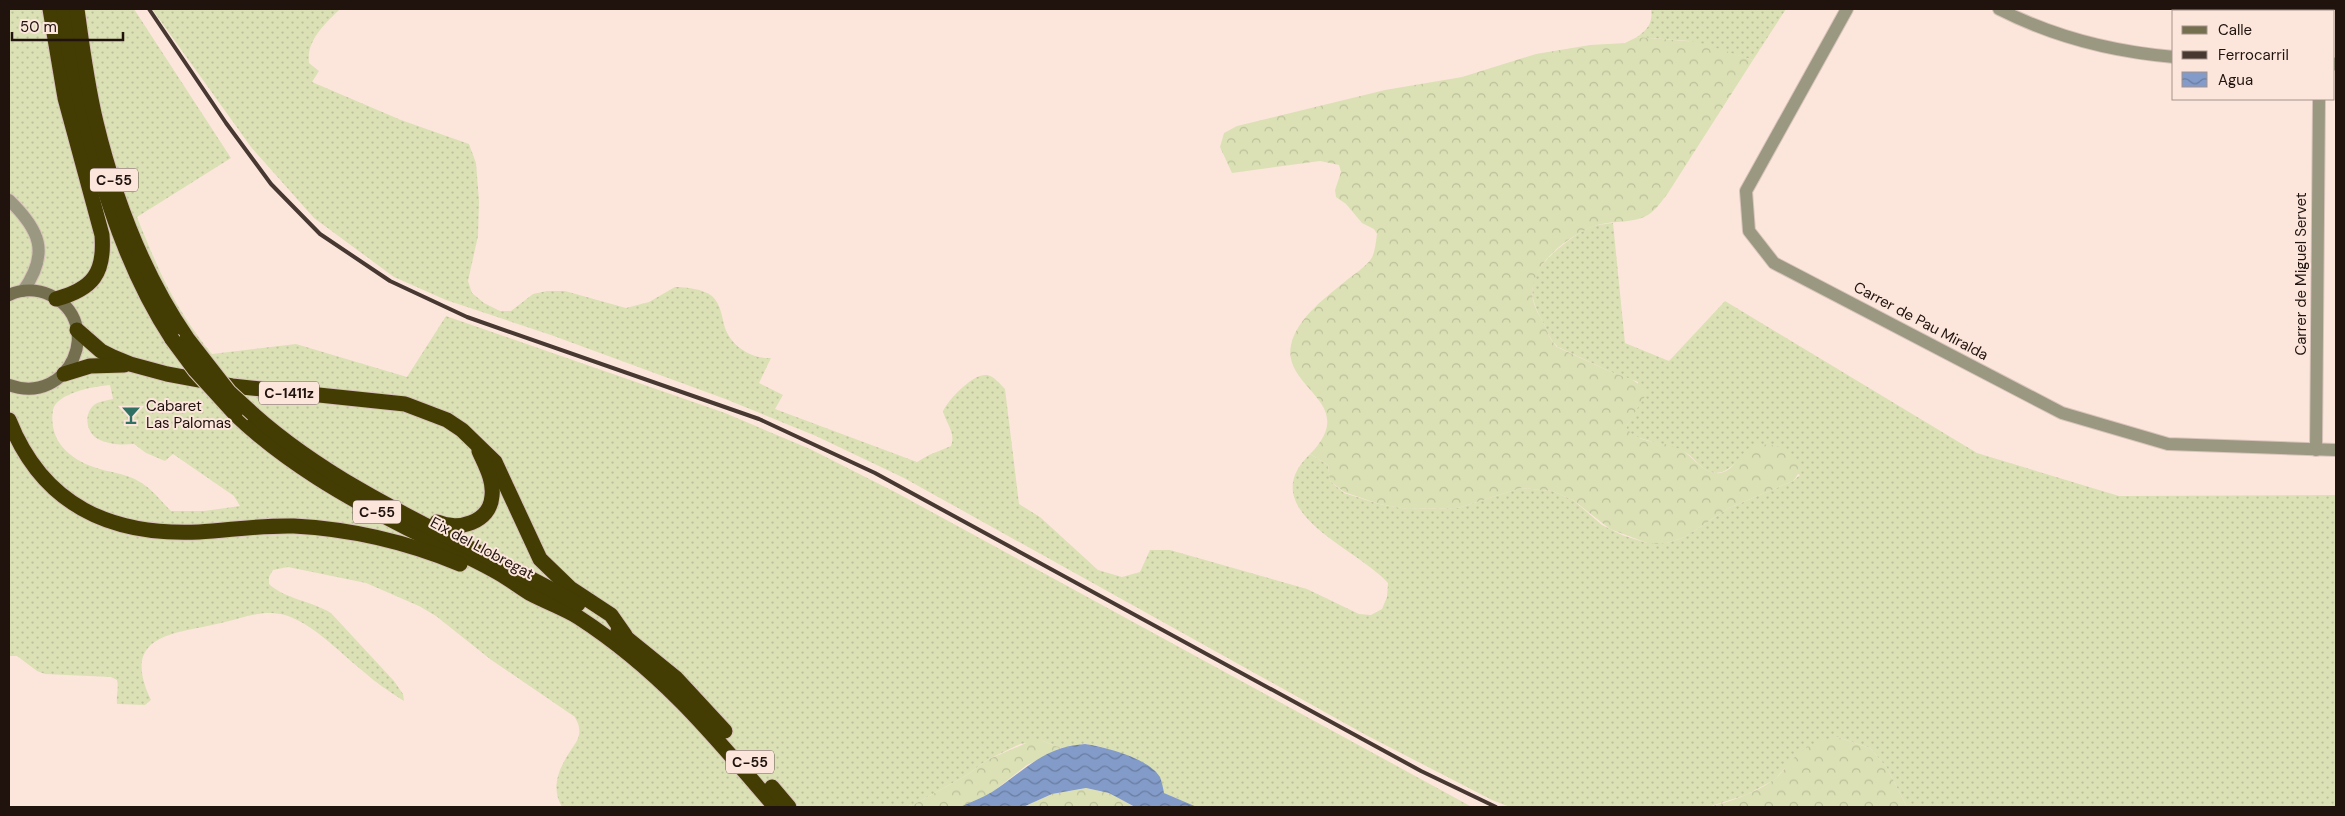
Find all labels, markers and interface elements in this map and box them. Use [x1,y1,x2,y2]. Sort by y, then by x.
scale bar [12,10,124,42]
legend [2172,10,2335,100]
text: 50 m [20,17,57,37]
text: Calle [2218,20,2252,40]
text: Ferrocarril [2218,45,2289,65]
text: Agua [2218,70,2253,90]
road number: C-55 [90,168,138,192]
street label: Carrer de Miguel Servet [2291,192,2311,356]
street label: Carrer de Pau Miralda [1850,277,1992,365]
road number: C-1411z [259,382,319,404]
place label: Cabaret Las Palomas [146,396,231,433]
bar icon: Cabaret Las Palomas [120,404,142,426]
road number: C-55 [353,501,401,524]
street label: Eix del Llobregat [427,512,537,584]
road number: C-55 [726,750,774,774]

